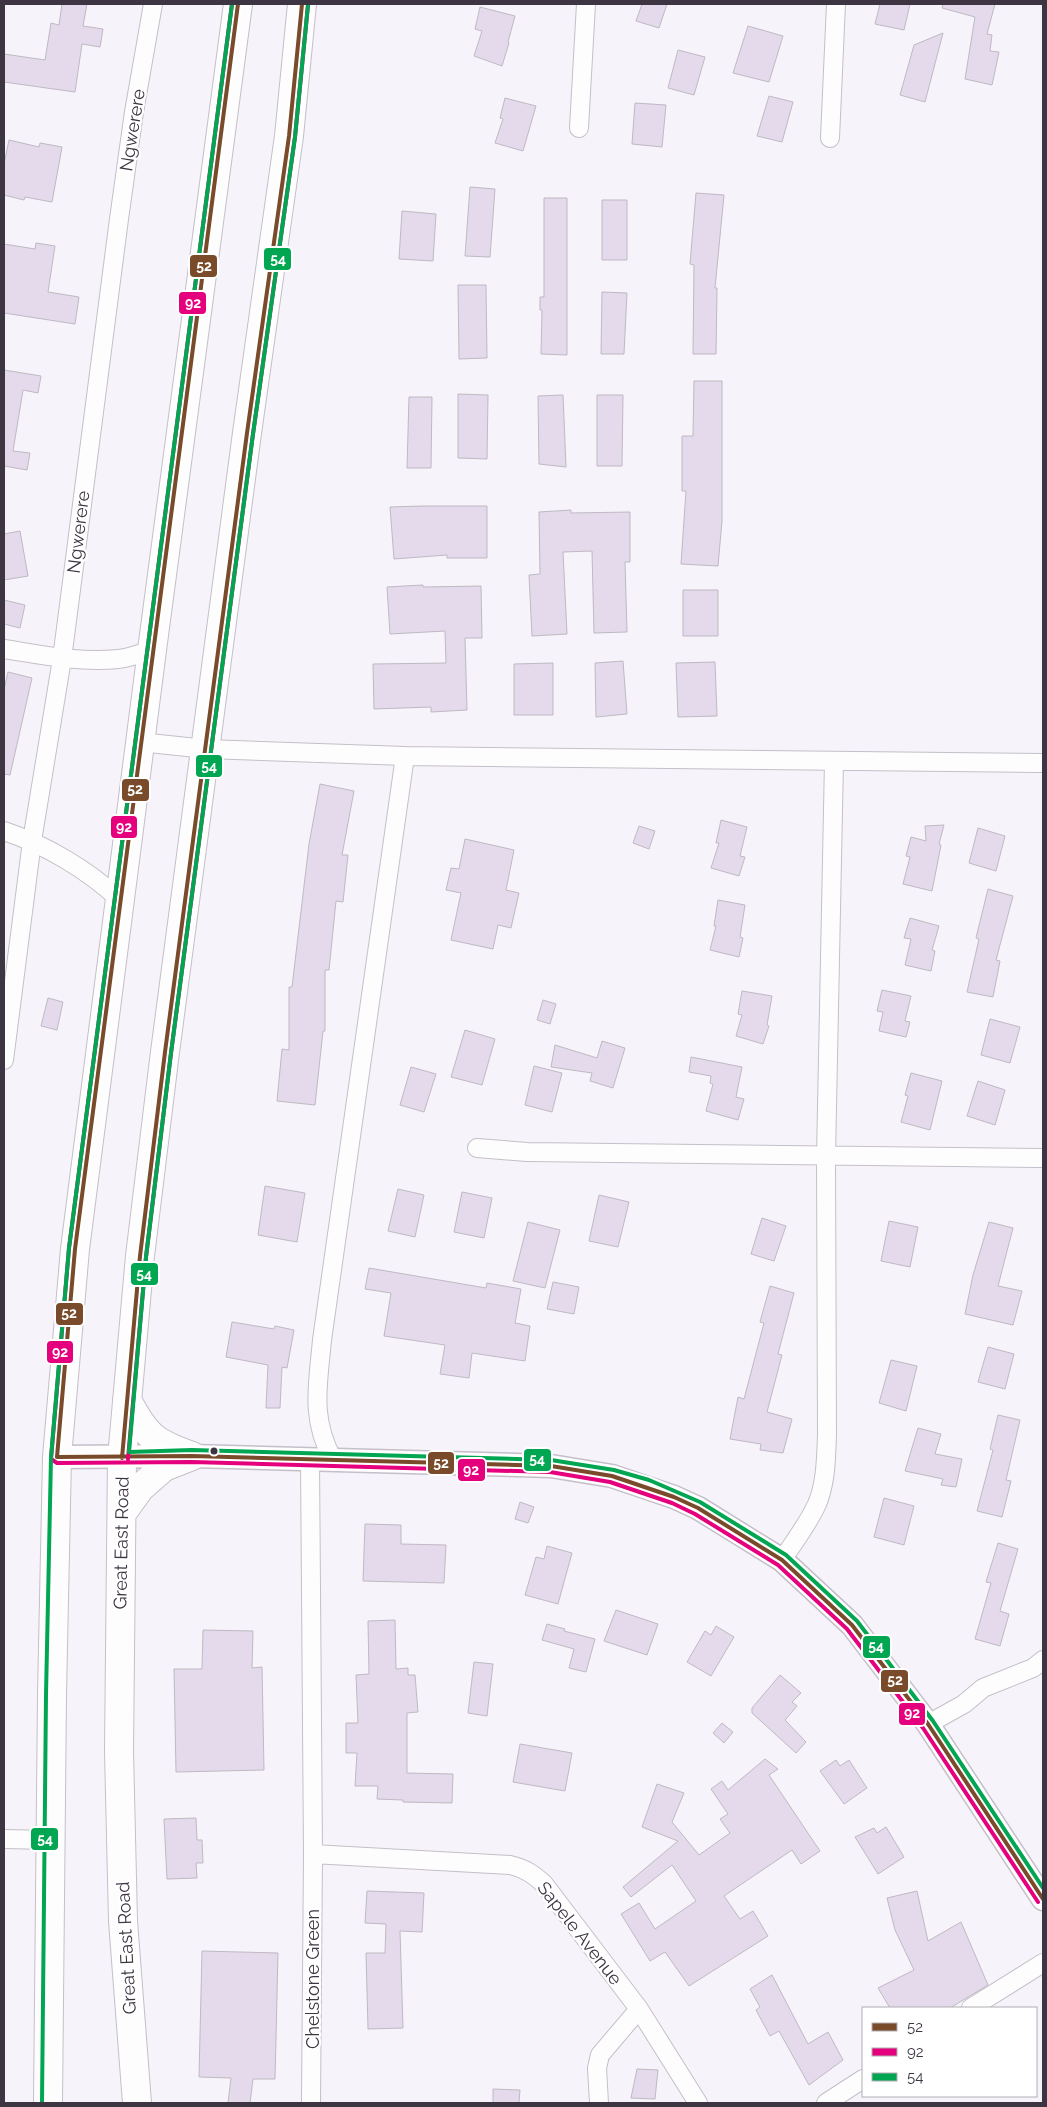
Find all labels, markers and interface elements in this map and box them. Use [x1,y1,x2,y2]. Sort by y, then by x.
street label: Ngwerere [115,87,149,173]
line badge: 54 [263,247,292,271]
text: 54 [270,251,286,267]
line badge: 52 [189,254,218,278]
text: 52 [196,258,212,274]
line badge: 92 [178,291,207,315]
text: 92 [185,295,201,311]
street label: Ngwerere [63,489,94,574]
line badge: 54 [195,754,223,778]
text: 54 [201,758,217,774]
line badge: 52 [121,778,150,802]
text: 52 [127,781,143,797]
line badge: 92 [110,815,138,839]
text: 92 [116,819,132,835]
line badge: 54 [130,1262,159,1286]
text: 54 [136,1266,152,1282]
line badge: 52 [55,1302,84,1326]
text: 52 [61,1305,77,1321]
line badge: 92 [46,1340,74,1364]
text: 92 [52,1344,68,1360]
unlabelled marker [209,1446,219,1456]
line badge: 54 [523,1448,552,1472]
line badge: 52 [427,1451,455,1475]
text: 54 [529,1451,545,1467]
text: 52 [433,1455,449,1471]
line badge: 92 [457,1458,486,1482]
text: 92 [463,1462,479,1478]
street label: Great East Road [109,1476,133,1610]
line badge: 54 [862,1635,891,1659]
text: 54 [868,1638,884,1654]
line badge: 52 [880,1669,909,1693]
text: 52 [887,1672,903,1688]
line badge: 92 [898,1702,926,1726]
text: 92 [904,1705,920,1721]
line badge: 54 [30,1827,59,1851]
text: 54 [37,1831,53,1847]
street label: Sapele Avenue [533,1877,627,1989]
street label: Great East Road [112,1881,140,2015]
street label: Chelstone Green [302,1909,323,2049]
legend [862,2007,1037,2097]
text: 52 [907,2018,923,2036]
text: 92 [907,2043,924,2061]
text: 54 [907,2068,923,2086]

